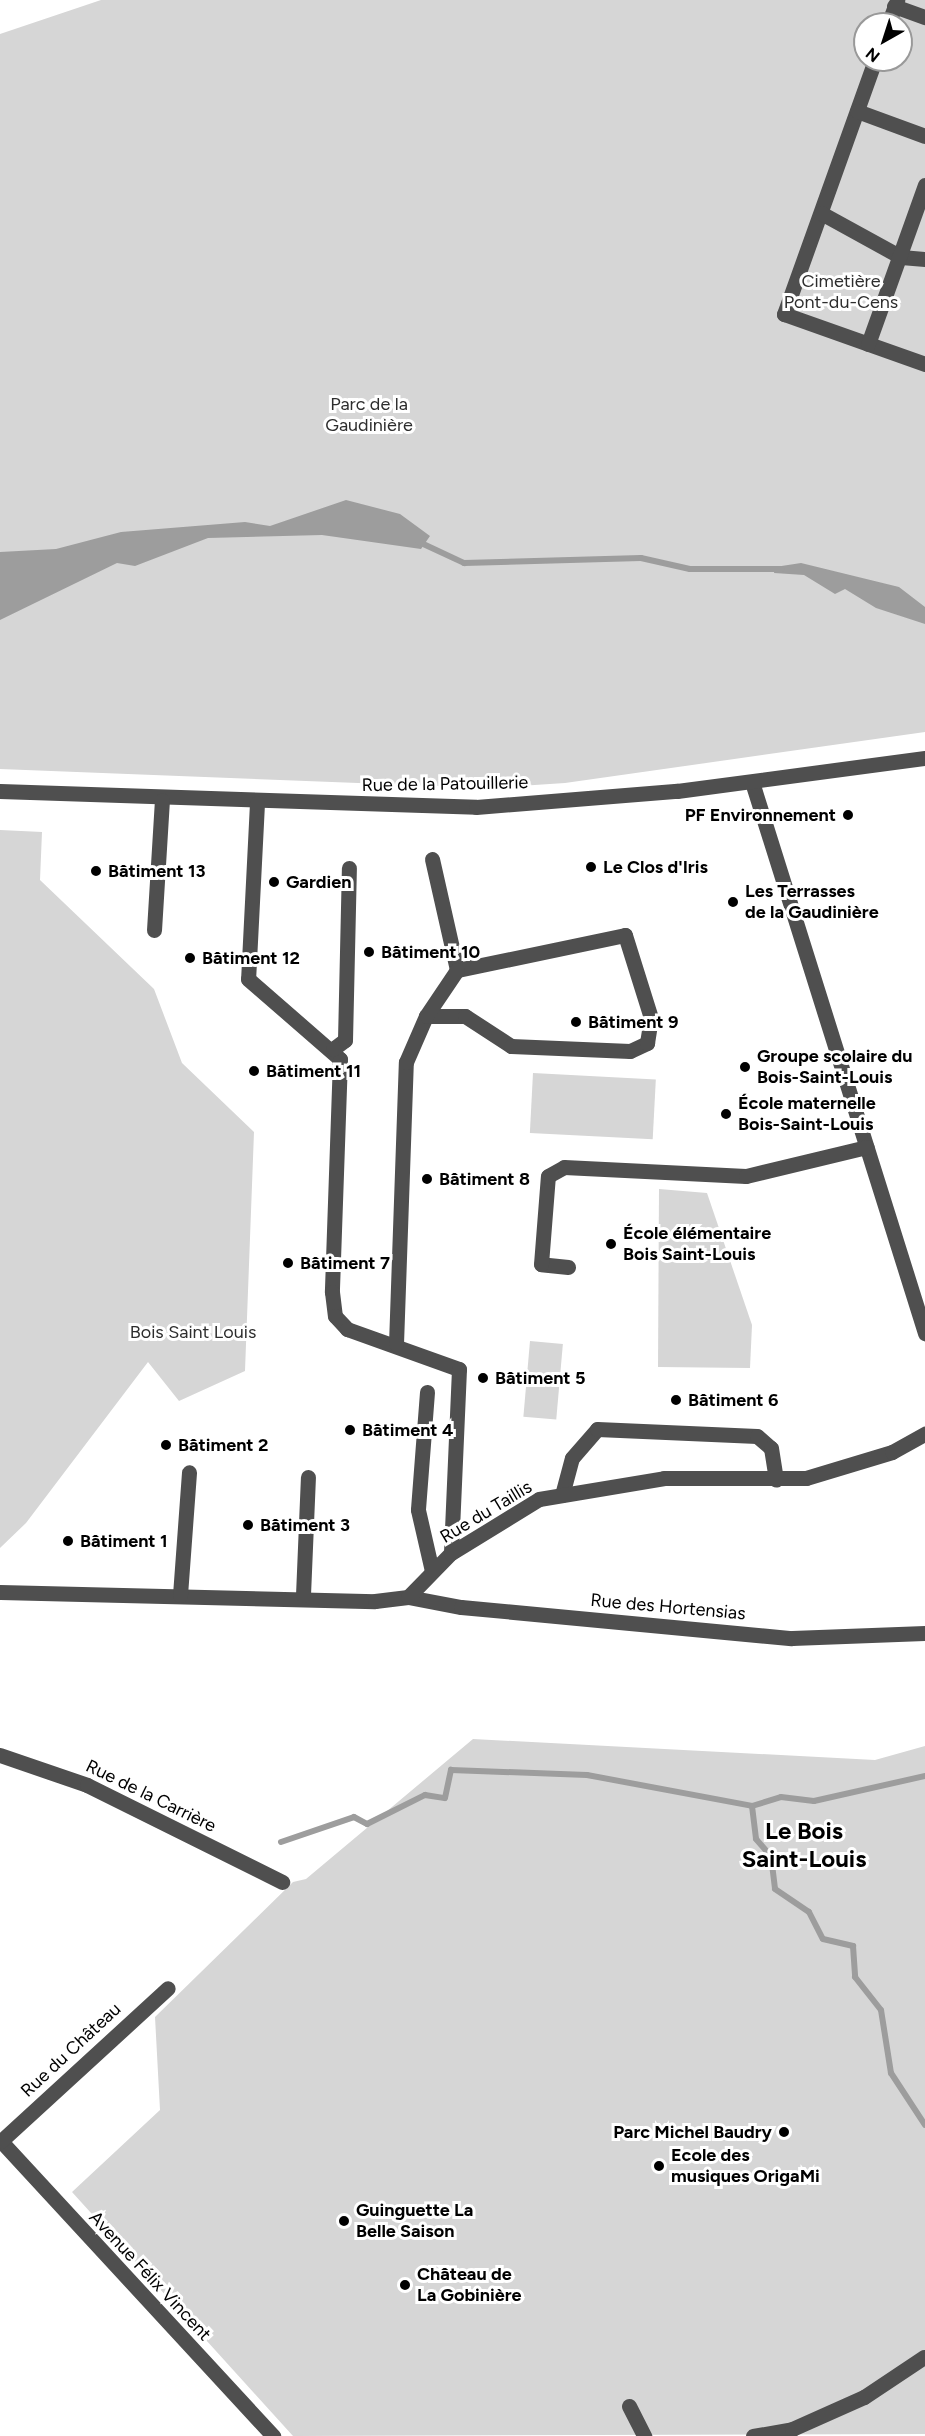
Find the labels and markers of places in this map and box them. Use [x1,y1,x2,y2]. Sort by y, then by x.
place label: PF Environnement [685,804,836,826]
marker: PF Environnement [841,808,855,822]
place label: Le Clos d'Iris [603,856,708,878]
place label: Bâtiment 13 [108,860,205,882]
marker: Le Clos d'Iris [584,860,598,874]
marker: Bâtiment 13 [89,864,103,878]
place label: Gardien [286,871,351,893]
marker: Gardien [267,875,281,889]
place label: Les Terrasses de la Gaudinière [745,881,879,924]
marker: Les Terrasses de la Gaudinière [726,895,740,909]
place label: Bâtiment 10 [381,941,480,963]
marker: Bâtiment 10 [362,945,376,959]
place label: Bâtiment 12 [202,947,300,969]
marker: Bâtiment 12 [183,951,197,965]
place label: Bâtiment 9 [588,1011,678,1033]
marker: Bâtiment 9 [569,1015,583,1029]
place label: Groupe scolaire du Bois-Saint-Louis [757,1046,912,1088]
place label: Bâtiment 11 [266,1060,361,1082]
marker: Groupe scolaire du Bois-Saint-Louis [738,1060,752,1074]
marker: Bâtiment 11 [247,1064,261,1078]
place label: École maternelle Bois-Saint-Louis [738,1093,876,1136]
marker: École maternelle Bois-Saint-Louis [719,1107,733,1121]
place label: Bâtiment 8 [439,1168,530,1190]
marker: Bâtiment 8 [420,1172,434,1186]
place label: École élémentaire Bois Saint-Louis [623,1223,771,1266]
marker: École élémentaire Bois Saint-Louis [604,1237,618,1251]
place label: Bâtiment 7 [300,1252,390,1274]
marker: Bâtiment 7 [281,1256,295,1270]
place label: Bâtiment 5 [495,1367,585,1389]
marker: Bâtiment 5 [476,1371,490,1385]
place label: Bâtiment 6 [688,1389,778,1411]
marker: Bâtiment 6 [669,1393,683,1407]
place label: Bâtiment 4 [362,1419,453,1441]
marker: Bâtiment 4 [343,1423,357,1437]
place label: Bâtiment 2 [178,1434,268,1456]
marker: Bâtiment 2 [159,1438,173,1452]
place label: Bâtiment 3 [260,1514,350,1536]
marker: Bâtiment 3 [241,1518,255,1532]
place label: Bâtiment 1 [80,1530,167,1552]
marker: Bâtiment 1 [61,1534,75,1548]
place label: Parc Michel Baudry [613,2121,772,2143]
marker: Parc Michel Baudry [777,2125,791,2139]
place label: Ecole des musiques OrigaMi [671,2145,820,2188]
marker: Ecole des musiques OrigaMi [652,2159,666,2173]
place label: Guinguette La Belle Saison [356,2200,473,2242]
marker: Guinguette La Belle Saison [337,2214,351,2228]
place label: Château de La Gobinière [417,2264,522,2306]
marker: Château de La Gobinière [398,2278,412,2292]

